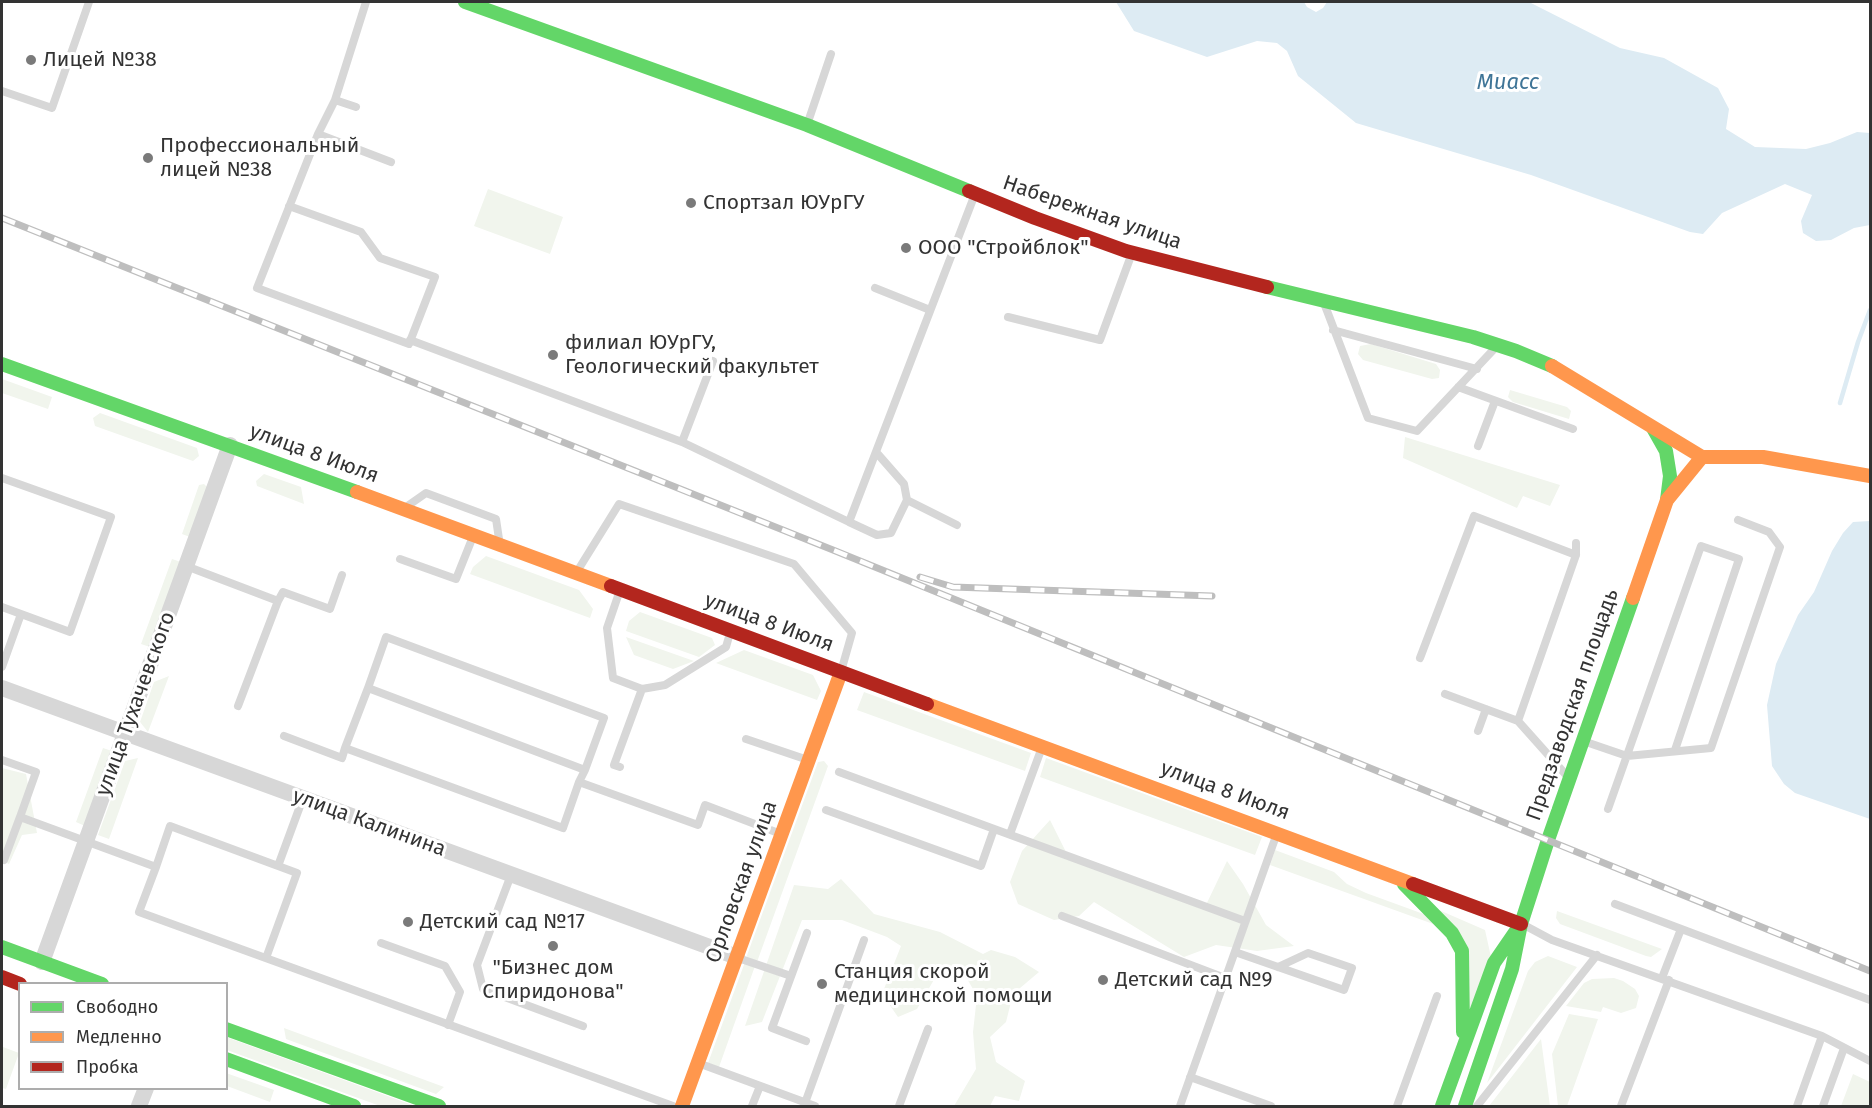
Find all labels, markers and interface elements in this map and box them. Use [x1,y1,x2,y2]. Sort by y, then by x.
place label: Лицей №38 [43,47,157,73]
marker: Лицей №38 [24,53,38,67]
water label: Миасс [1477,70,1539,96]
place label: Профессиональный лицей №38 [160,133,359,183]
marker: Профессиональный лицей №38 [141,151,155,165]
street label: Набережная улица [999,171,1185,255]
place label: Спортзал ЮУрГУ [703,190,864,216]
marker: Спортзал ЮУрГУ [684,196,698,210]
place label: ООО "Стройблок" [918,235,1089,261]
marker: ООО "Стройблок" [899,241,913,255]
place label: филиал ЮУрГУ, Геологический факультет [565,330,819,380]
marker: филиал ЮУрГУ, Геологический факультет [546,348,560,362]
street label: улица 8 Июля [246,419,382,489]
street label: Предзаводская площадь [1521,586,1625,824]
street label: улица 8 Июля [701,588,837,658]
street label: улица Тухачевского [91,608,181,800]
street label: улица 8 Июля [1157,756,1293,826]
street label: улица Калинина [289,784,449,862]
street label: Орловская улица [701,798,783,966]
place label: Детский сад №17 [420,909,585,935]
marker: Детский сад №17 [401,915,415,929]
marker: "Бизнес дом Спиридонова" [546,939,560,953]
place label: "Бизнес дом Спиридонова" [482,955,624,1005]
place label: Станция скорой медицинской помощи [834,959,1052,1009]
place label: Детский сад №9 [1115,967,1273,993]
marker: Детский сад №9 [1096,973,1110,987]
marker: Станция скорой медицинской помощи [815,977,829,991]
legend [18,982,228,1090]
text: Свободно [76,996,158,1018]
text: Медленно [76,1026,162,1048]
text: Пробка [76,1056,139,1078]

